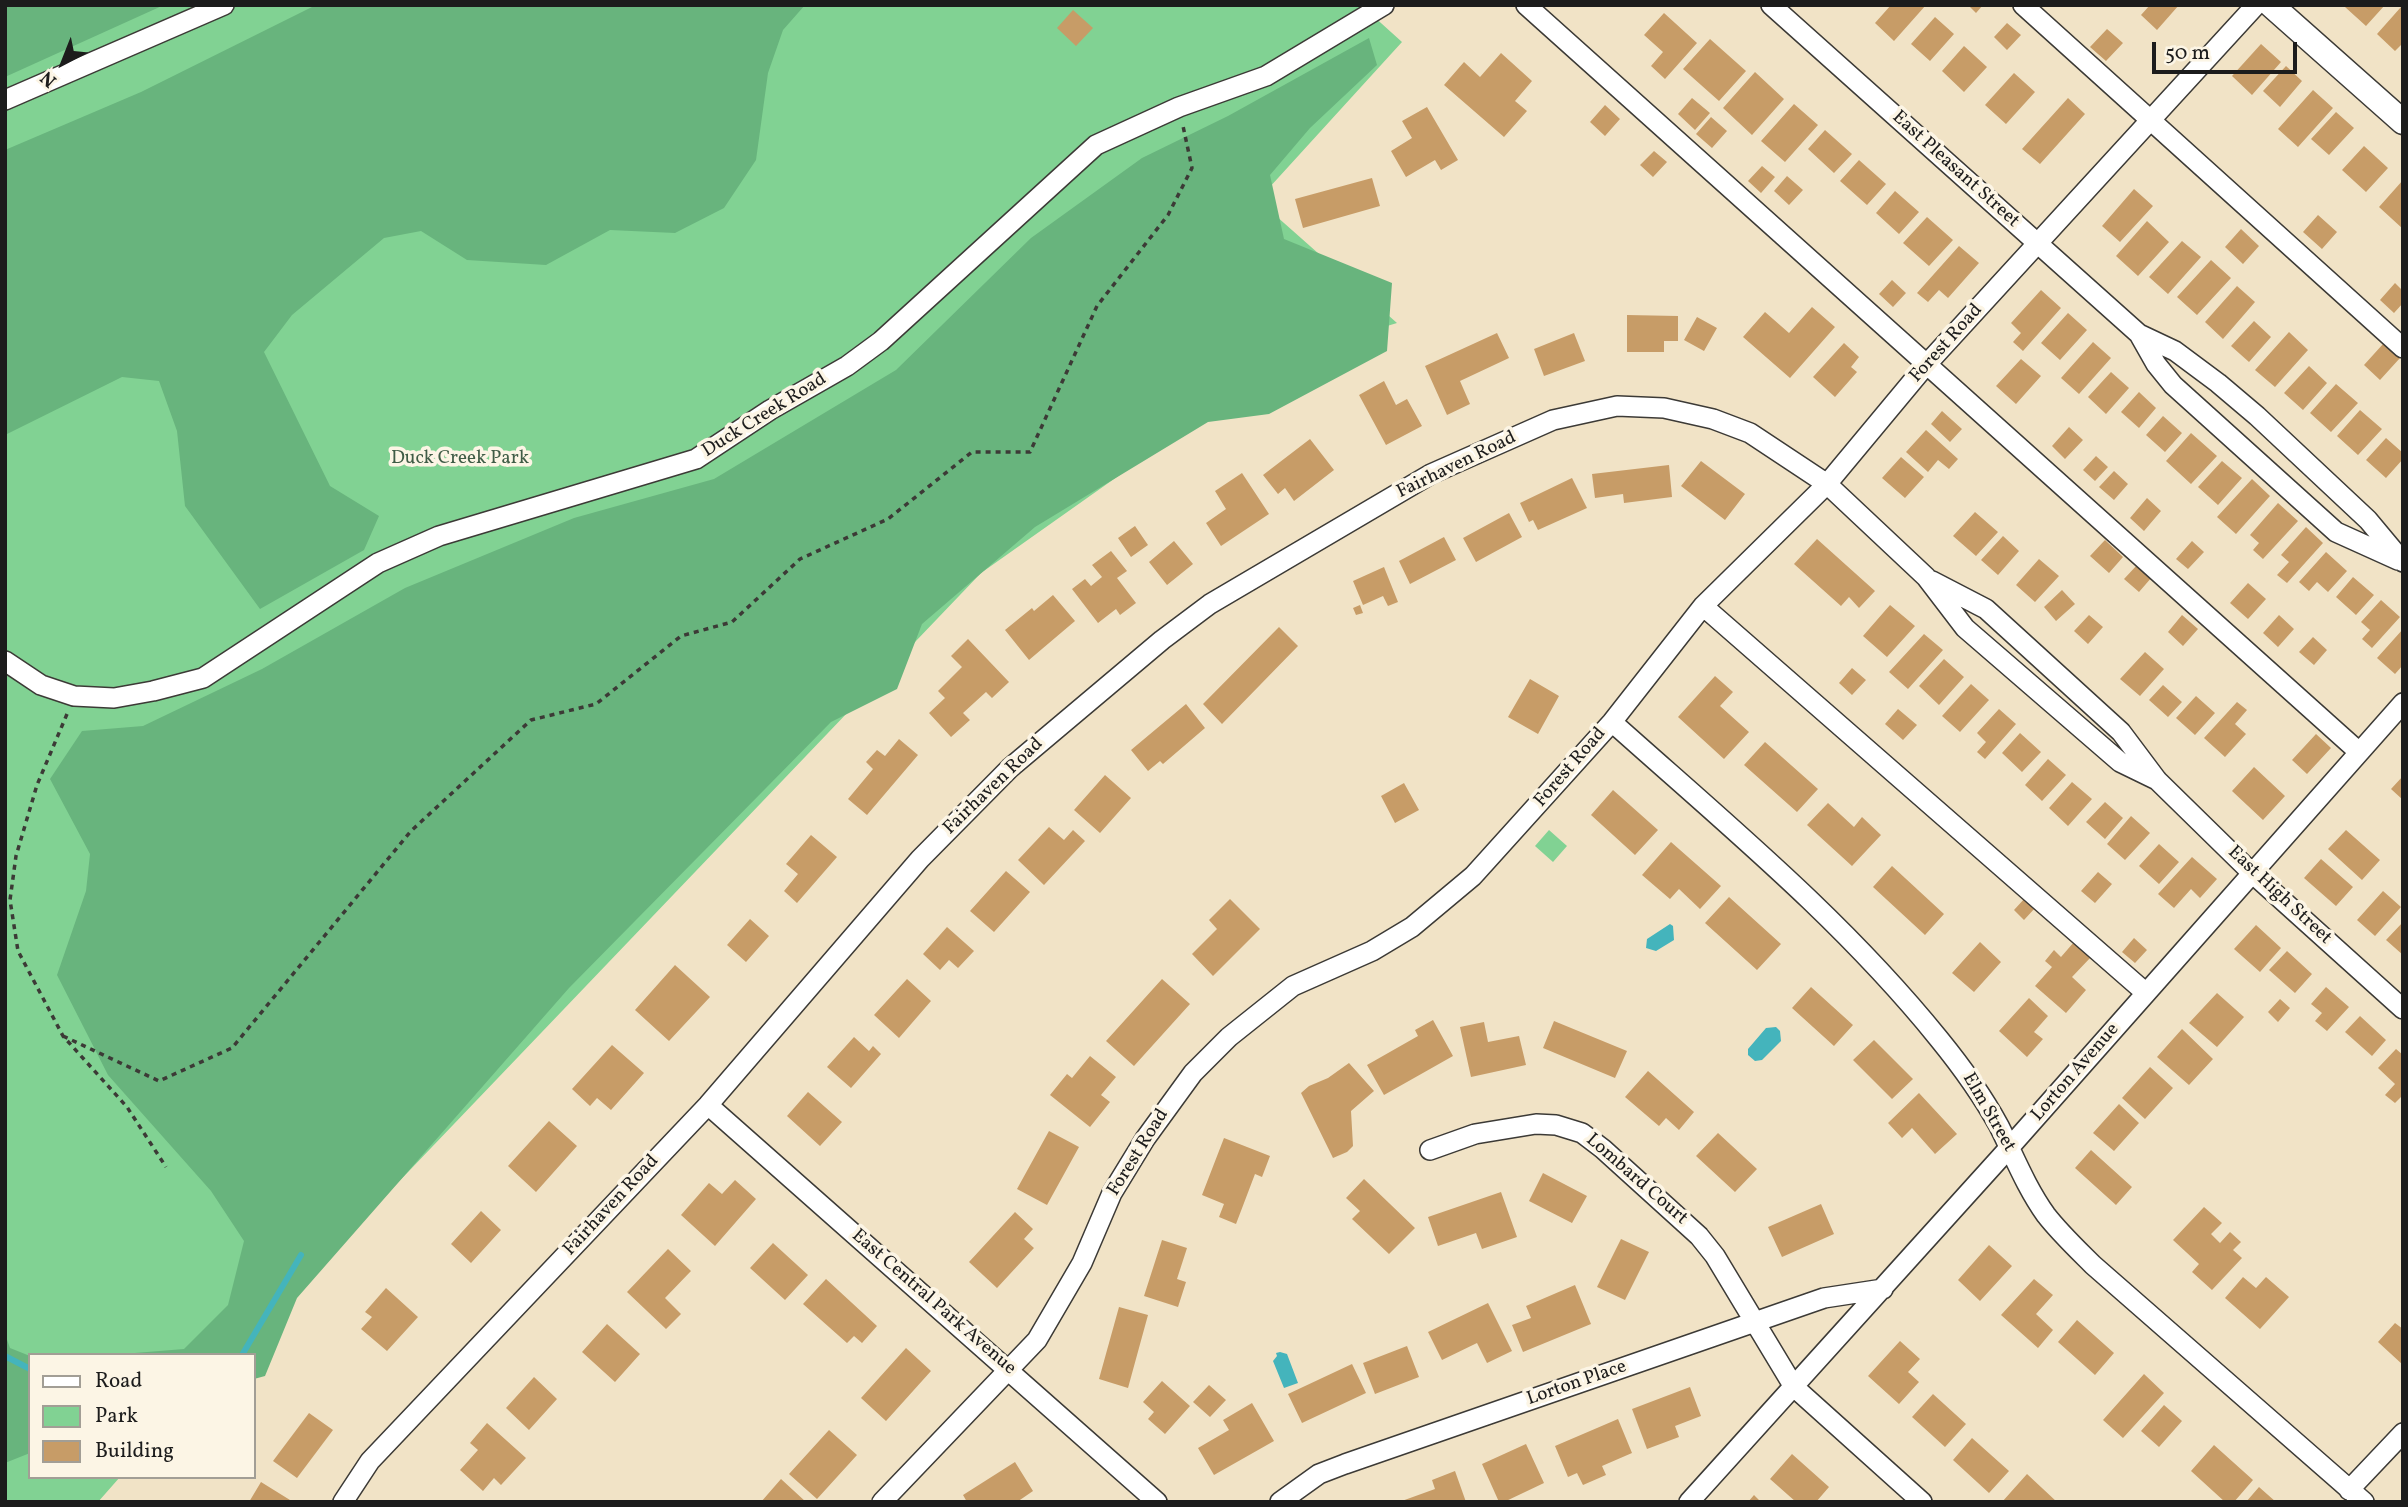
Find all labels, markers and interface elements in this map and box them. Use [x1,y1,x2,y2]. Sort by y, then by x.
north arrow [28,28,98,98]
scale bar [2156,28,2301,72]
text: 50 m [2165,39,2210,68]
text: N [35,64,63,93]
street label: East Pleasant Street [1886,107,2024,233]
street label: Forest Road [1906,300,1988,388]
street label: Duck Creek Road [699,369,831,463]
street label: Fairhaven Road [1394,427,1520,505]
park label: Duck Creek Park [391,449,529,471]
street label: Forest Road [1530,723,1612,813]
street label: Fairhaven Road [939,734,1049,840]
street label: East High Street [2222,842,2336,950]
street label: Lorton Avenue [2027,1019,2125,1127]
street label: Elm Street [1956,1069,2020,1157]
street label: Forest Road [1103,1105,1175,1201]
street label: Lombard Court [1580,1129,1692,1231]
street label: Fairhaven Road [559,1151,665,1261]
street label: East Central Park Avenue [846,1225,1020,1381]
legend [28,1353,256,1479]
street label: Lorton Place [1524,1356,1630,1412]
text: Road [95,1367,142,1396]
text: Park [95,1402,138,1431]
text: Building [95,1437,174,1466]

